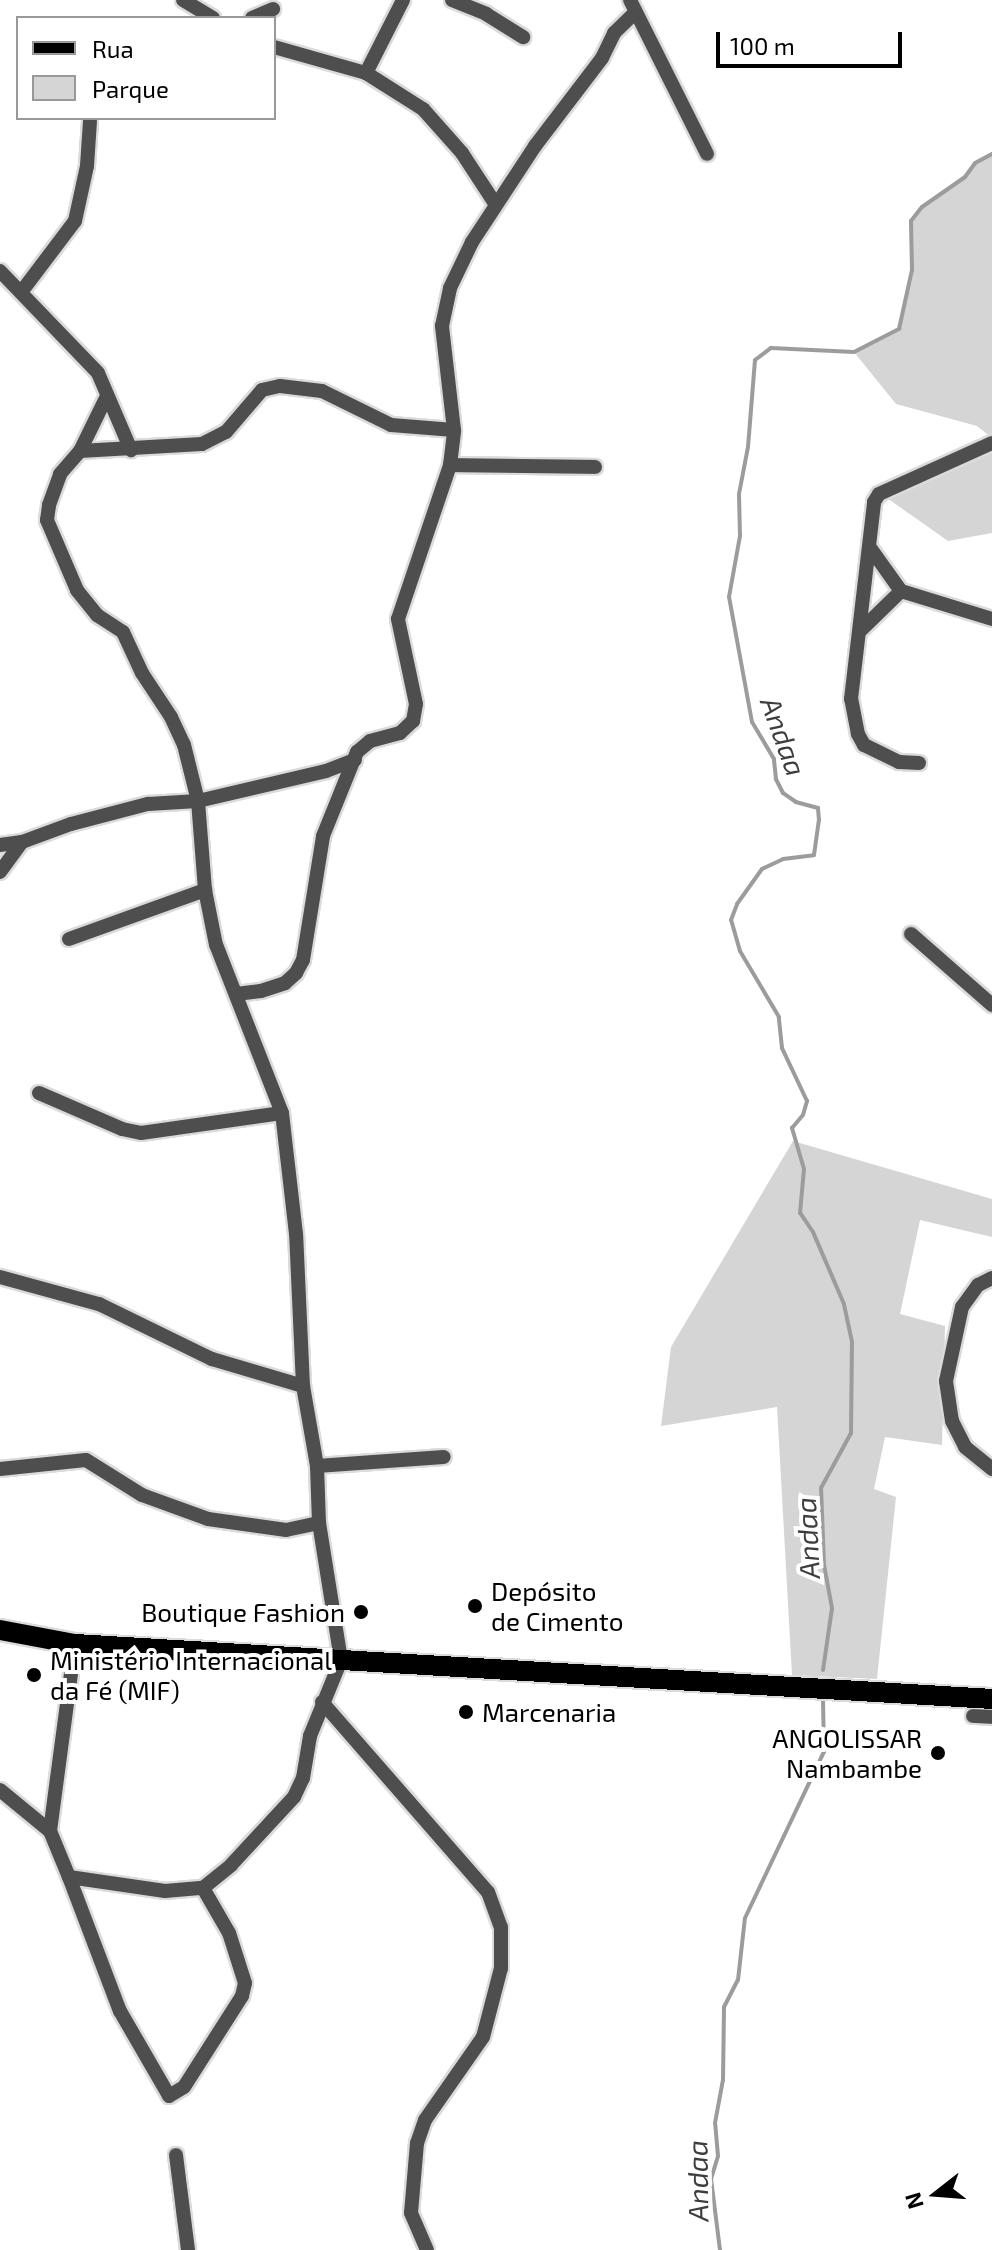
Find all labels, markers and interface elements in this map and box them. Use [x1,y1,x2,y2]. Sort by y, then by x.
legend [16,16,276,120]
scale bar [720,16,906,66]
text: 100 m [730,31,795,60]
text: Rua [92,34,134,63]
text: Parque [92,74,169,103]
water label: Andaa [754,692,814,780]
water label: Andaa [788,1496,826,1580]
place label: Depósito de Cimento [491,1575,623,1636]
place label: Boutique Fashion [141,1596,345,1628]
marker: Depósito de Cimento [466,1597,484,1615]
marker: Boutique Fashion [352,1603,370,1621]
place label: Ministério Internacional da Fé (MIF) [50,1644,332,1706]
marker: Ministério Internacional da Fé (MIF) [25,1666,43,1684]
place label: Marcenaria [482,1696,616,1728]
marker: Marcenaria [457,1703,475,1721]
place label: ANGOLISSAR Nambambe [772,1722,922,1784]
marker: ANGOLISSAR Nambambe [929,1744,947,1762]
water label: Andaa [679,2140,715,2222]
north arrow [896,2154,976,2234]
text: N [898,2190,928,2212]

